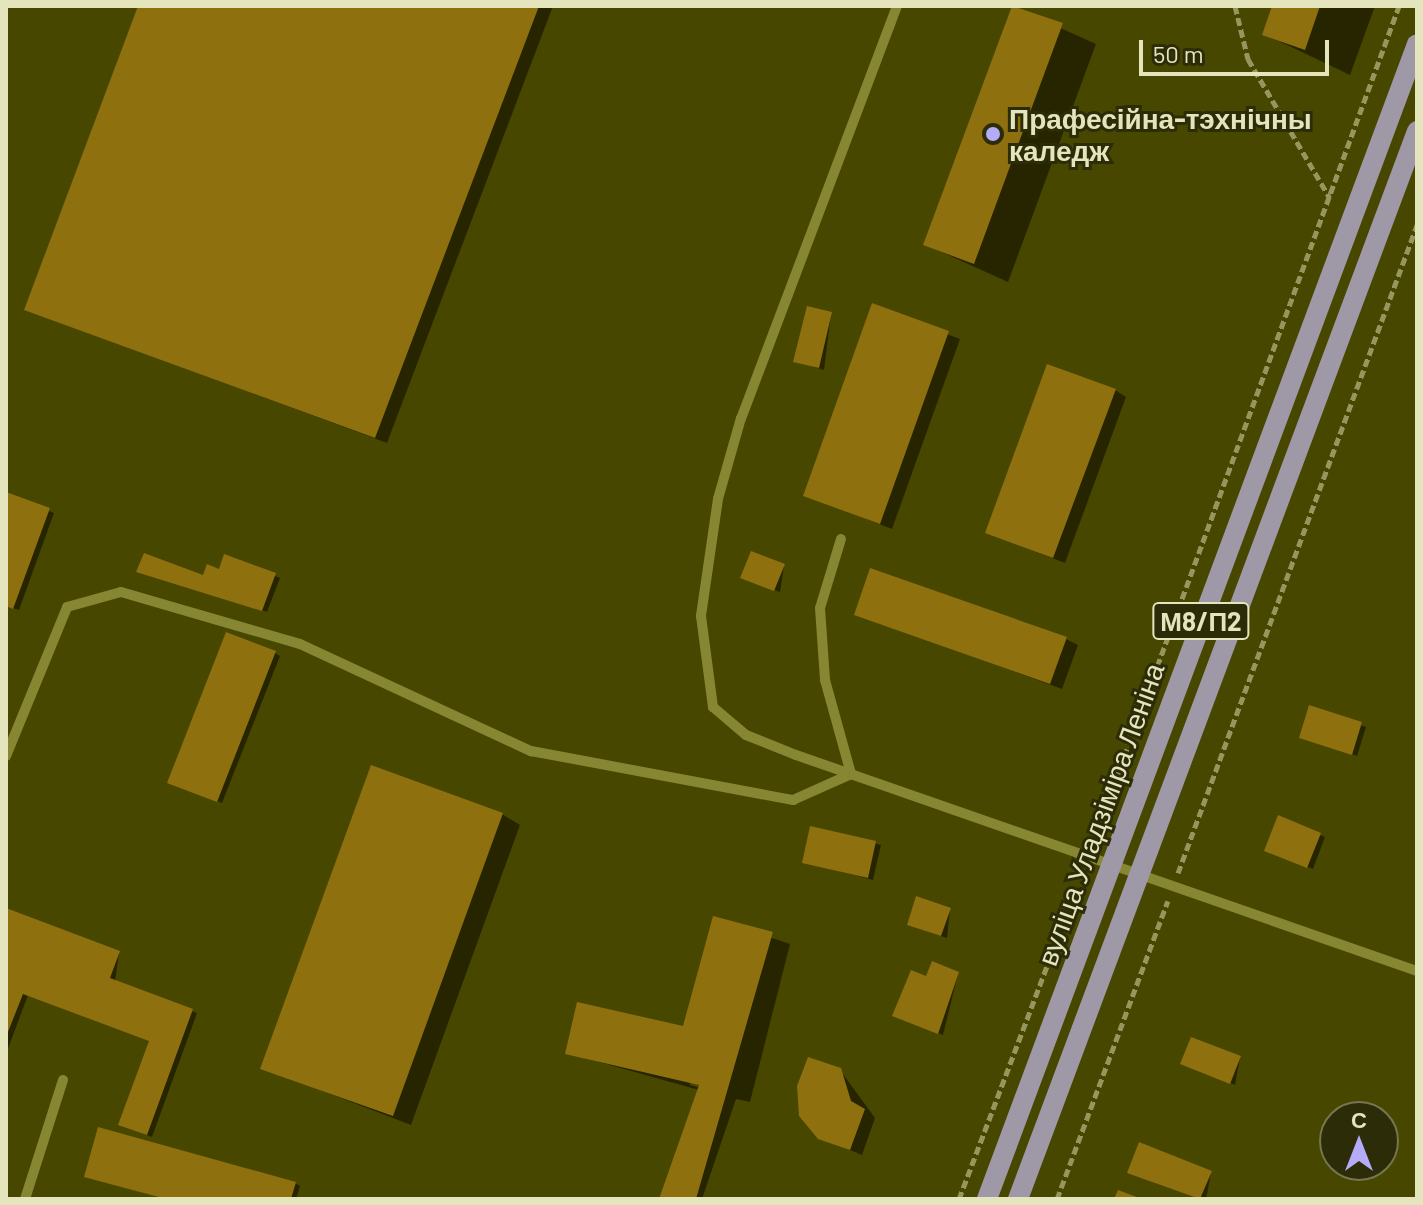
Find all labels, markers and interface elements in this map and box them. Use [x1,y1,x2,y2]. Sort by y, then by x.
scale bar [1143,24,1333,74]
text: 50 m [1153,39,1204,68]
place label: Прафесійна-тэхнічны каледж [1009,101,1312,167]
marker: Прафесійна-тэхнічны каледж [984,125,1002,143]
road number: М8/П2 [1151,599,1251,643]
street label: вуліца Уладзіміра Леніна [1030,658,1170,970]
north arrow [1319,1101,1399,1181]
text: С [1351,1106,1367,1132]

